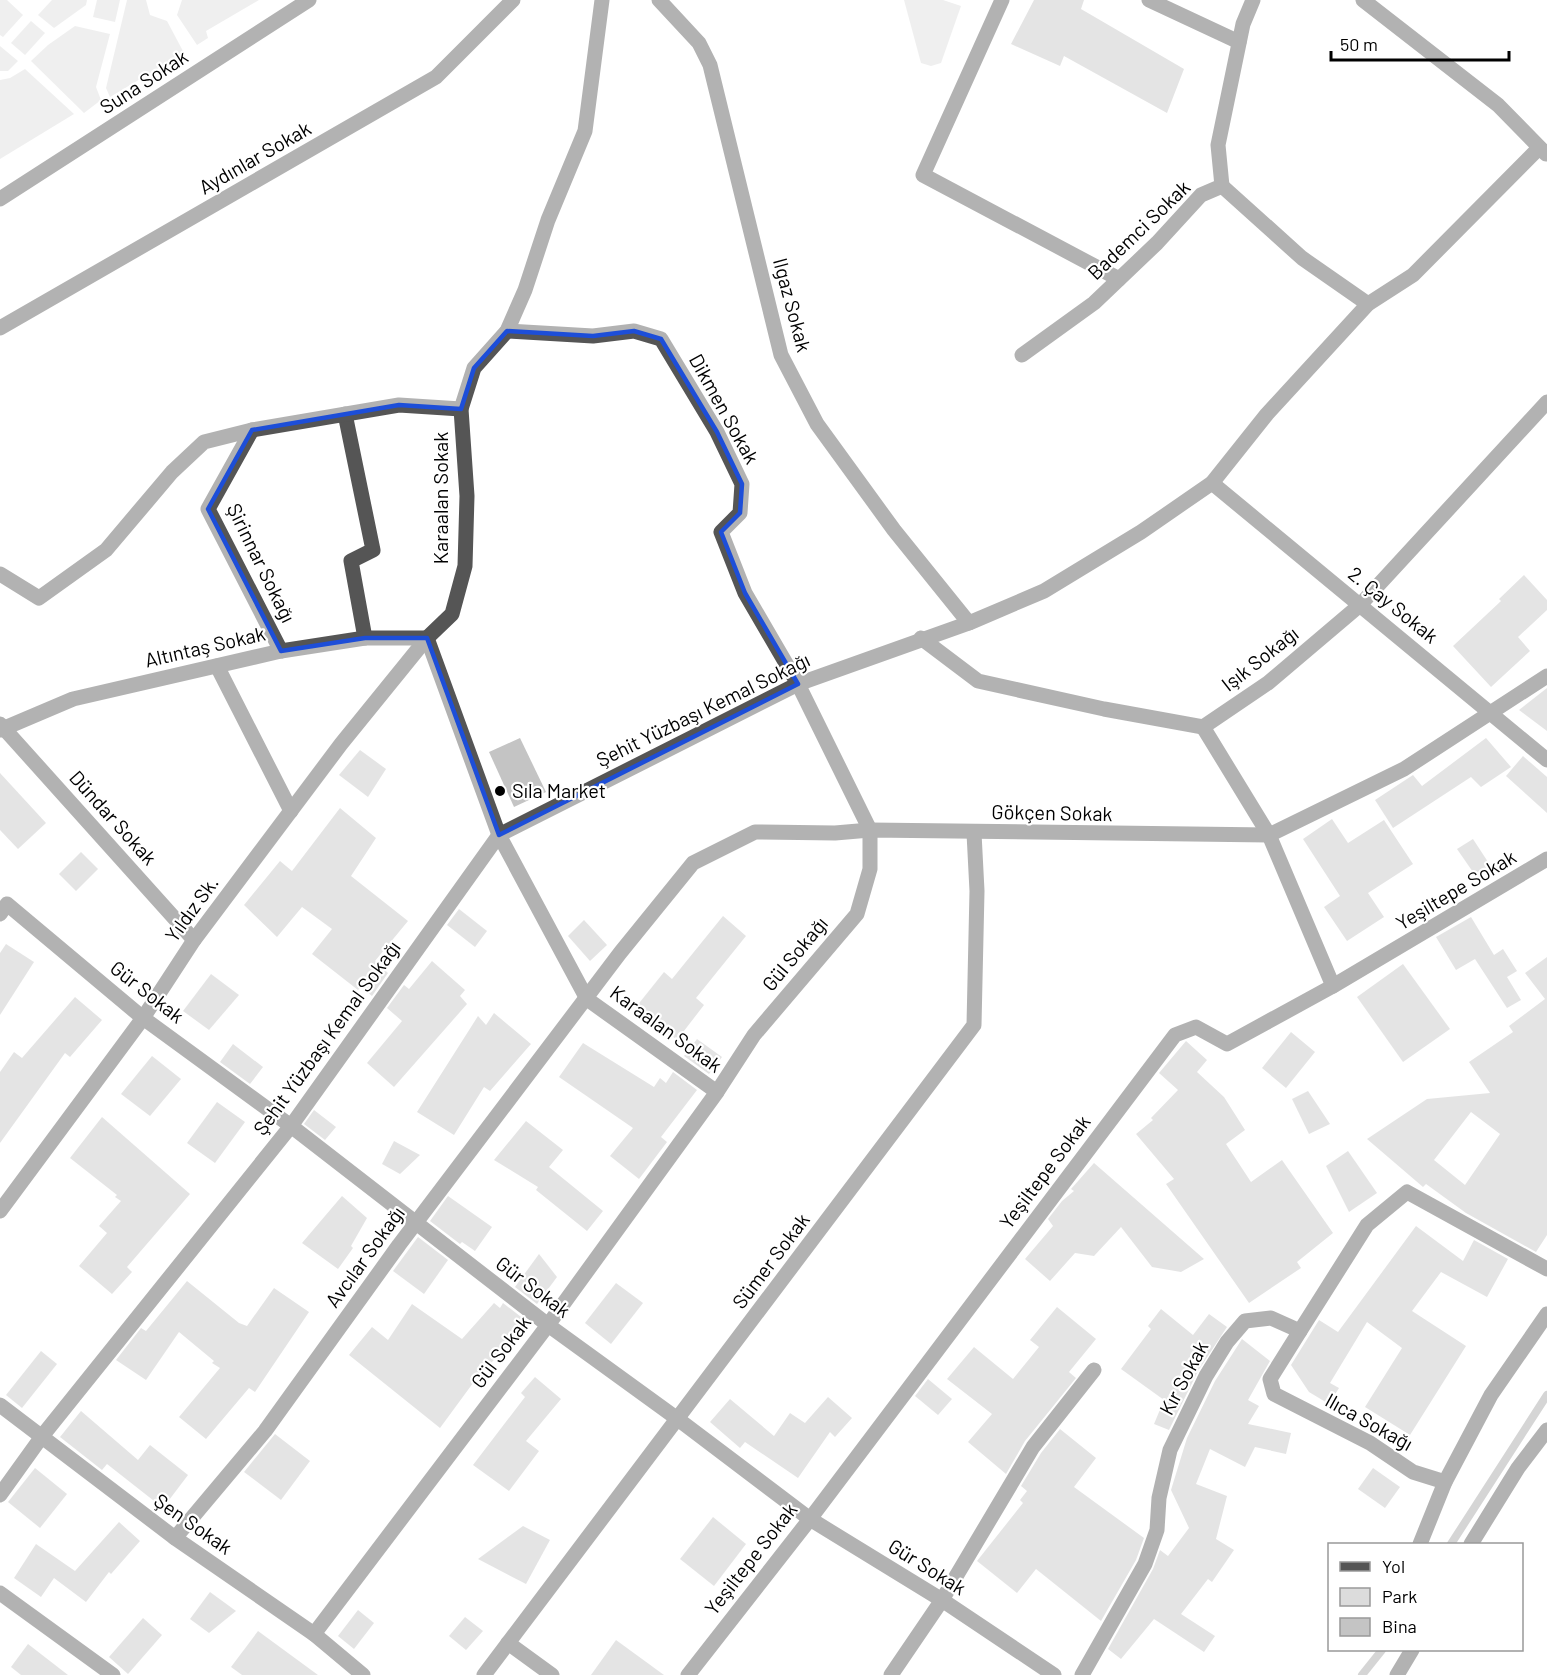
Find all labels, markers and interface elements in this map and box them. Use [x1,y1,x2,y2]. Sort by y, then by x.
scale bar [1331,24,1510,62]
text: 50 m [1340,33,1378,55]
street label: Suna Sokak [95,44,192,118]
street label: Aydınlar Sokak [194,115,315,199]
street label: Bademci Sokak [1082,175,1194,284]
street label: Ilgaz Sokak [769,255,817,354]
street label: Dikmen Sokak [685,349,765,468]
street label: Karaalan Sokak [428,432,452,564]
street label: Şirinnar Sokağı [223,499,301,626]
street label: 2. Çay Sokak [1344,561,1443,648]
street label: Altıntaş Sokak [142,621,267,672]
street label: Işık Sokağı [1216,621,1303,696]
street label: Şehit Yüzbaşı Kemal Sokağı [592,647,813,771]
street label: Dündar Sokak [65,765,162,869]
place label: Sıla Market [512,778,606,802]
marker: Sıla Market [493,784,507,798]
street label: Gökçen Sokak [991,799,1113,825]
street label: Yeşiltepe Sokak [1391,844,1520,934]
street label: Yıldız Sk. [159,871,223,946]
street label: Gül Sokağı [756,911,832,995]
street label: Şehit Yüzbaşı Kemal Sokağı [248,935,405,1139]
street label: Gür Sokak [106,955,189,1027]
street label: Karaalan Sokak [606,980,727,1077]
street label: Yeşiltepe Sokak [994,1110,1095,1233]
street label: Avcılar Sokağı [319,1201,409,1312]
street label: Sümer Sokak [726,1208,814,1313]
street label: Gür Sokak [492,1250,576,1322]
street label: Gül Sokak [465,1311,535,1392]
street label: Kır Sokak [1154,1336,1213,1419]
street label: Ilıca Sokağı [1322,1387,1417,1455]
street label: Şen Sokak [150,1488,237,1559]
street label: Yeşiltepe Sokak [699,1497,801,1619]
street label: Gür Sokak [884,1533,971,1599]
legend [1328,1543,1523,1651]
text: Yol [1382,1555,1405,1577]
text: Park [1382,1585,1417,1607]
text: Bina [1382,1615,1417,1637]

